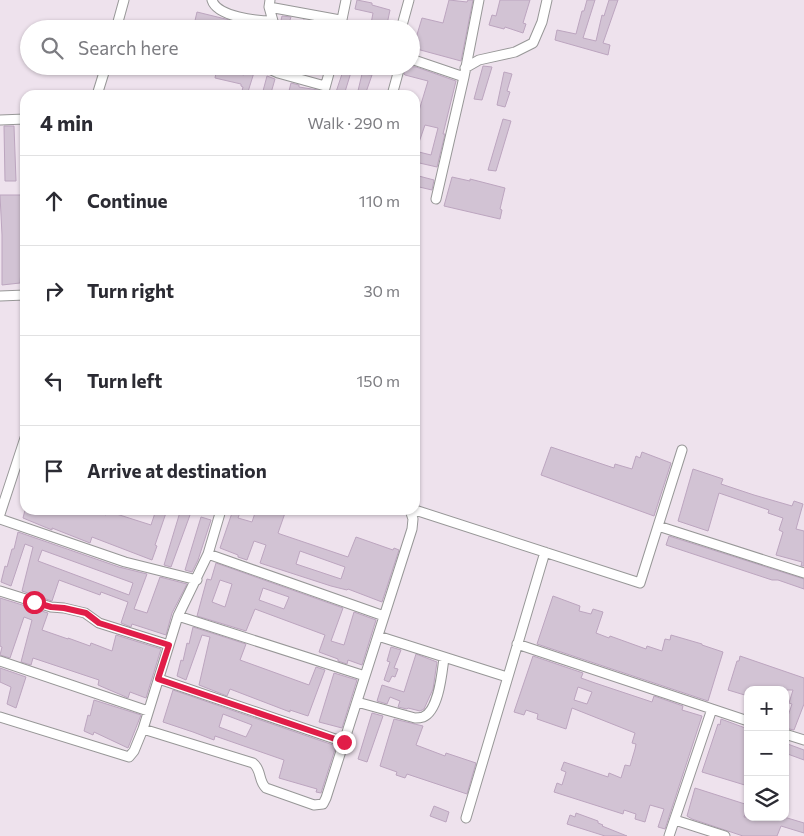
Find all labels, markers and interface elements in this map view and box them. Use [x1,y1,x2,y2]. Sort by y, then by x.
search box [20,20,420,75]
icon: search [38,34,66,62]
text: Search here [78,36,178,59]
text: 4 min [40,110,93,135]
text: Walk · 290 m [308,113,400,132]
icon: ahead [40,187,68,215]
text: Continue [87,189,167,212]
text: 110 m [359,191,400,210]
icon: right [40,277,68,305]
text: Turn right [87,279,174,302]
text: 30 m [363,281,400,300]
icon: left [40,367,68,395]
text: Turn left [87,369,162,392]
text: 150 m [357,371,400,390]
icon: arrive [40,457,68,485]
text: Arrive at destination [87,459,267,482]
route start [23,591,46,614]
map controls [744,686,789,821]
button: + [744,686,789,731]
route end [333,731,356,754]
button: − [744,731,789,776]
button: layers [744,776,789,821]

